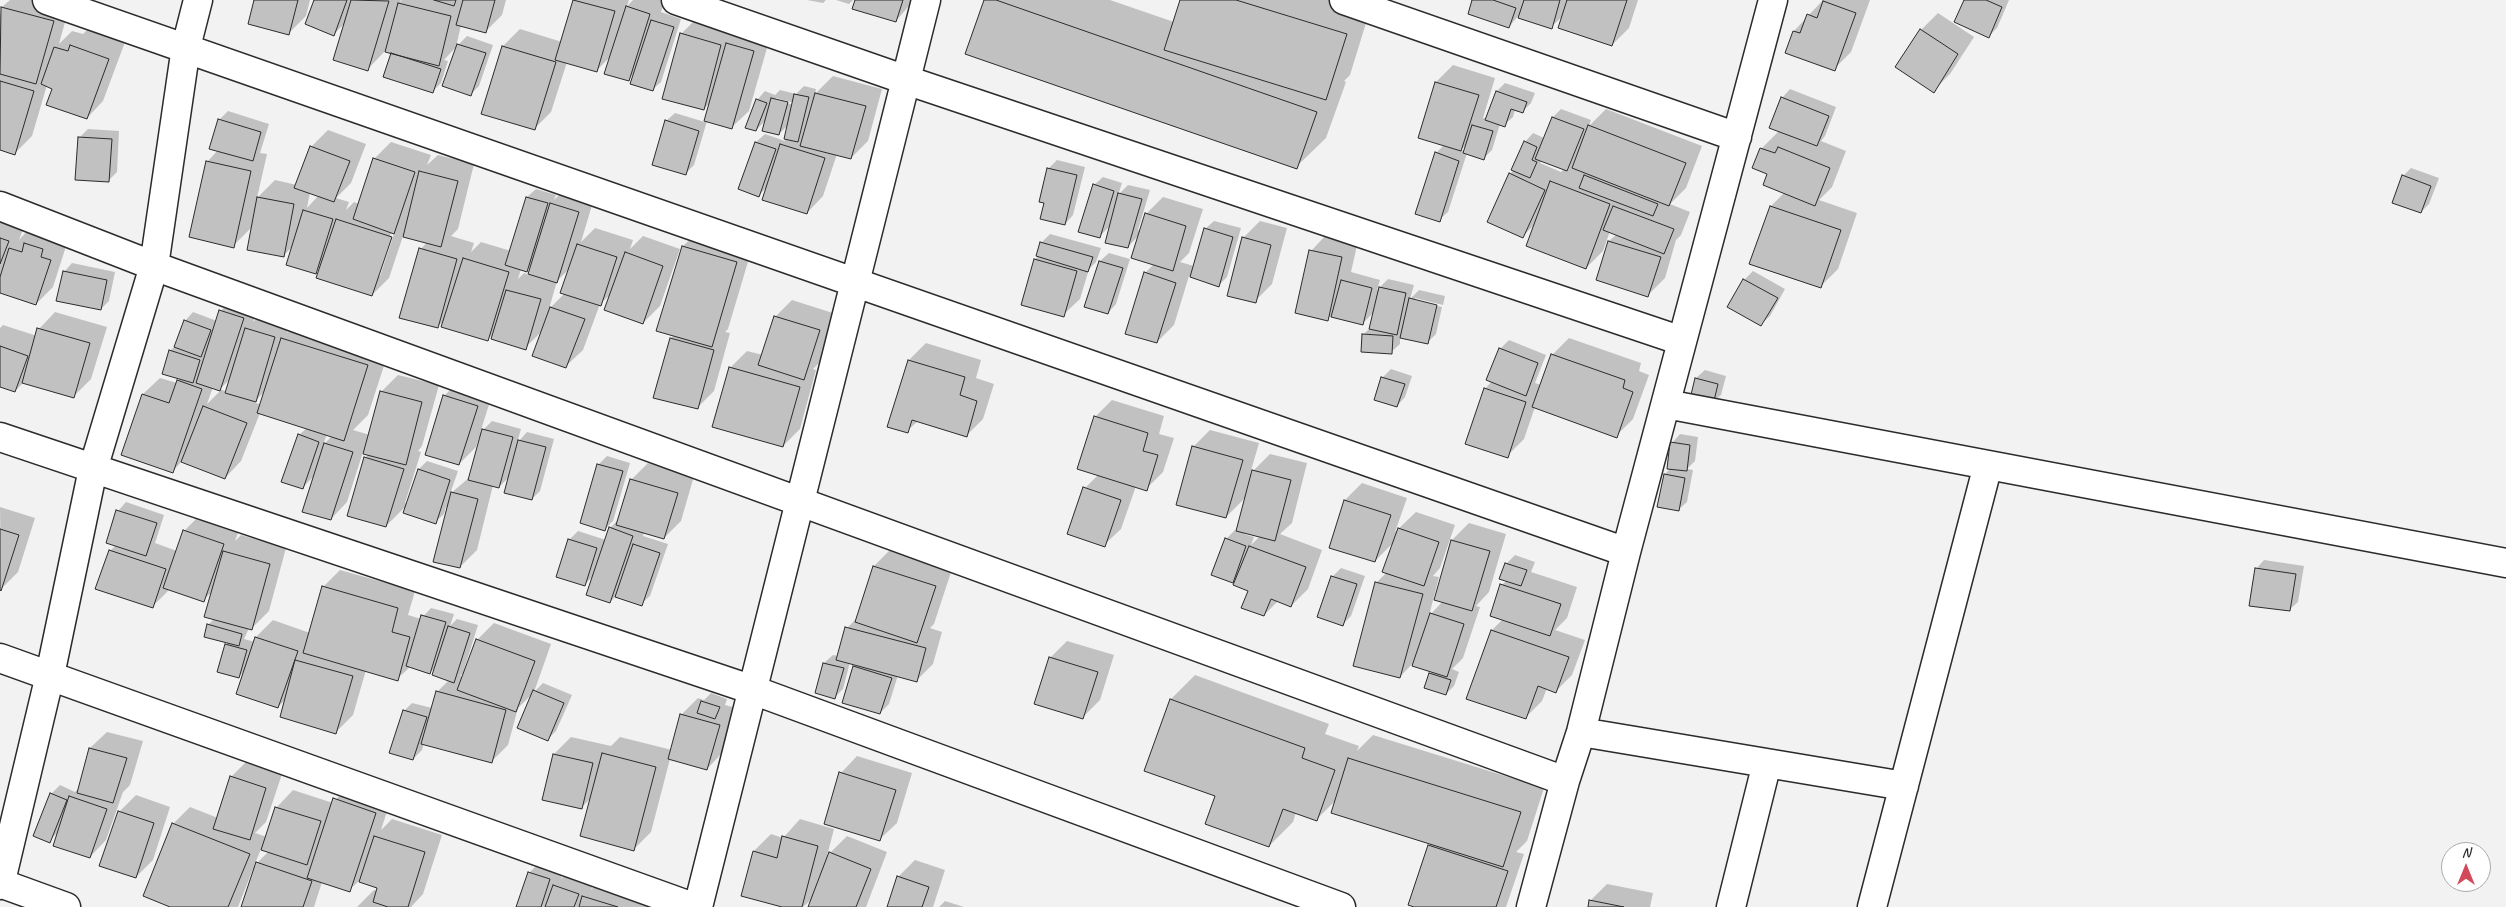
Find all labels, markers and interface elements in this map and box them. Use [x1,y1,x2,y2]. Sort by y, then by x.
north arrow [2441,842,2491,892]
text: N [2462,844,2470,861]

